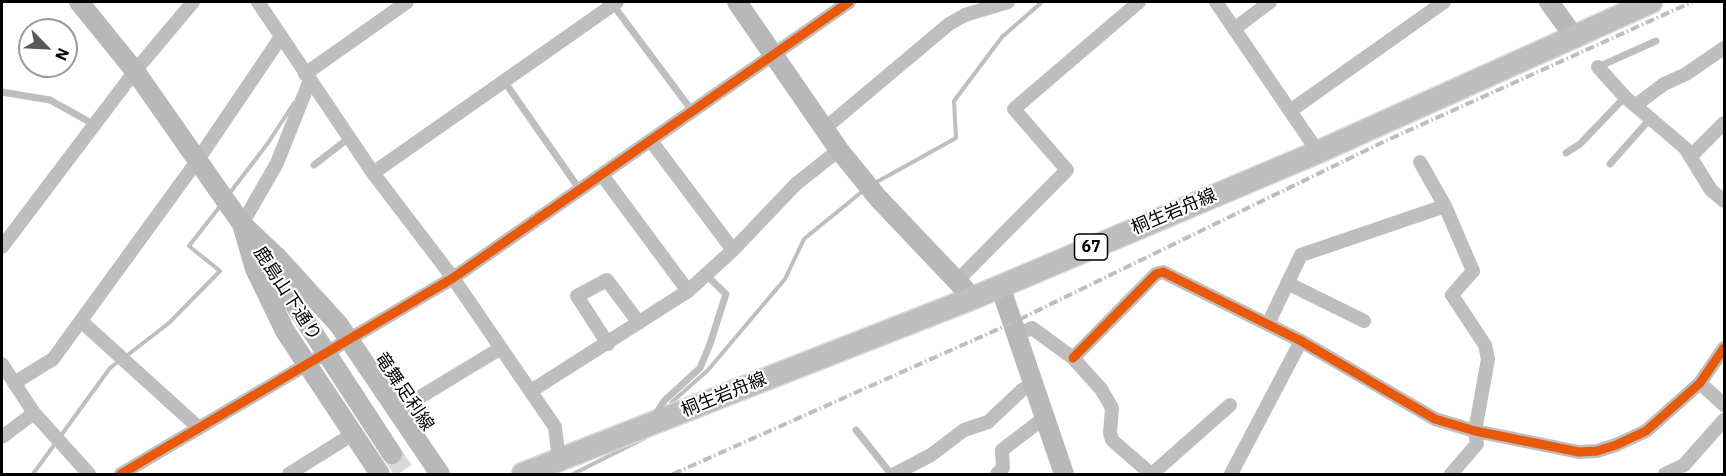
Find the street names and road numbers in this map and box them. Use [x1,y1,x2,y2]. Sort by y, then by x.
street label: 桐生岩舟線 [1128,184,1220,240]
road number: 67 [1074,234,1108,260]
street label: 鹿島山下通り [249,243,325,345]
street label: 竜舞足利線 [370,349,438,435]
street label: 桐生岩舟線 [678,368,770,422]

